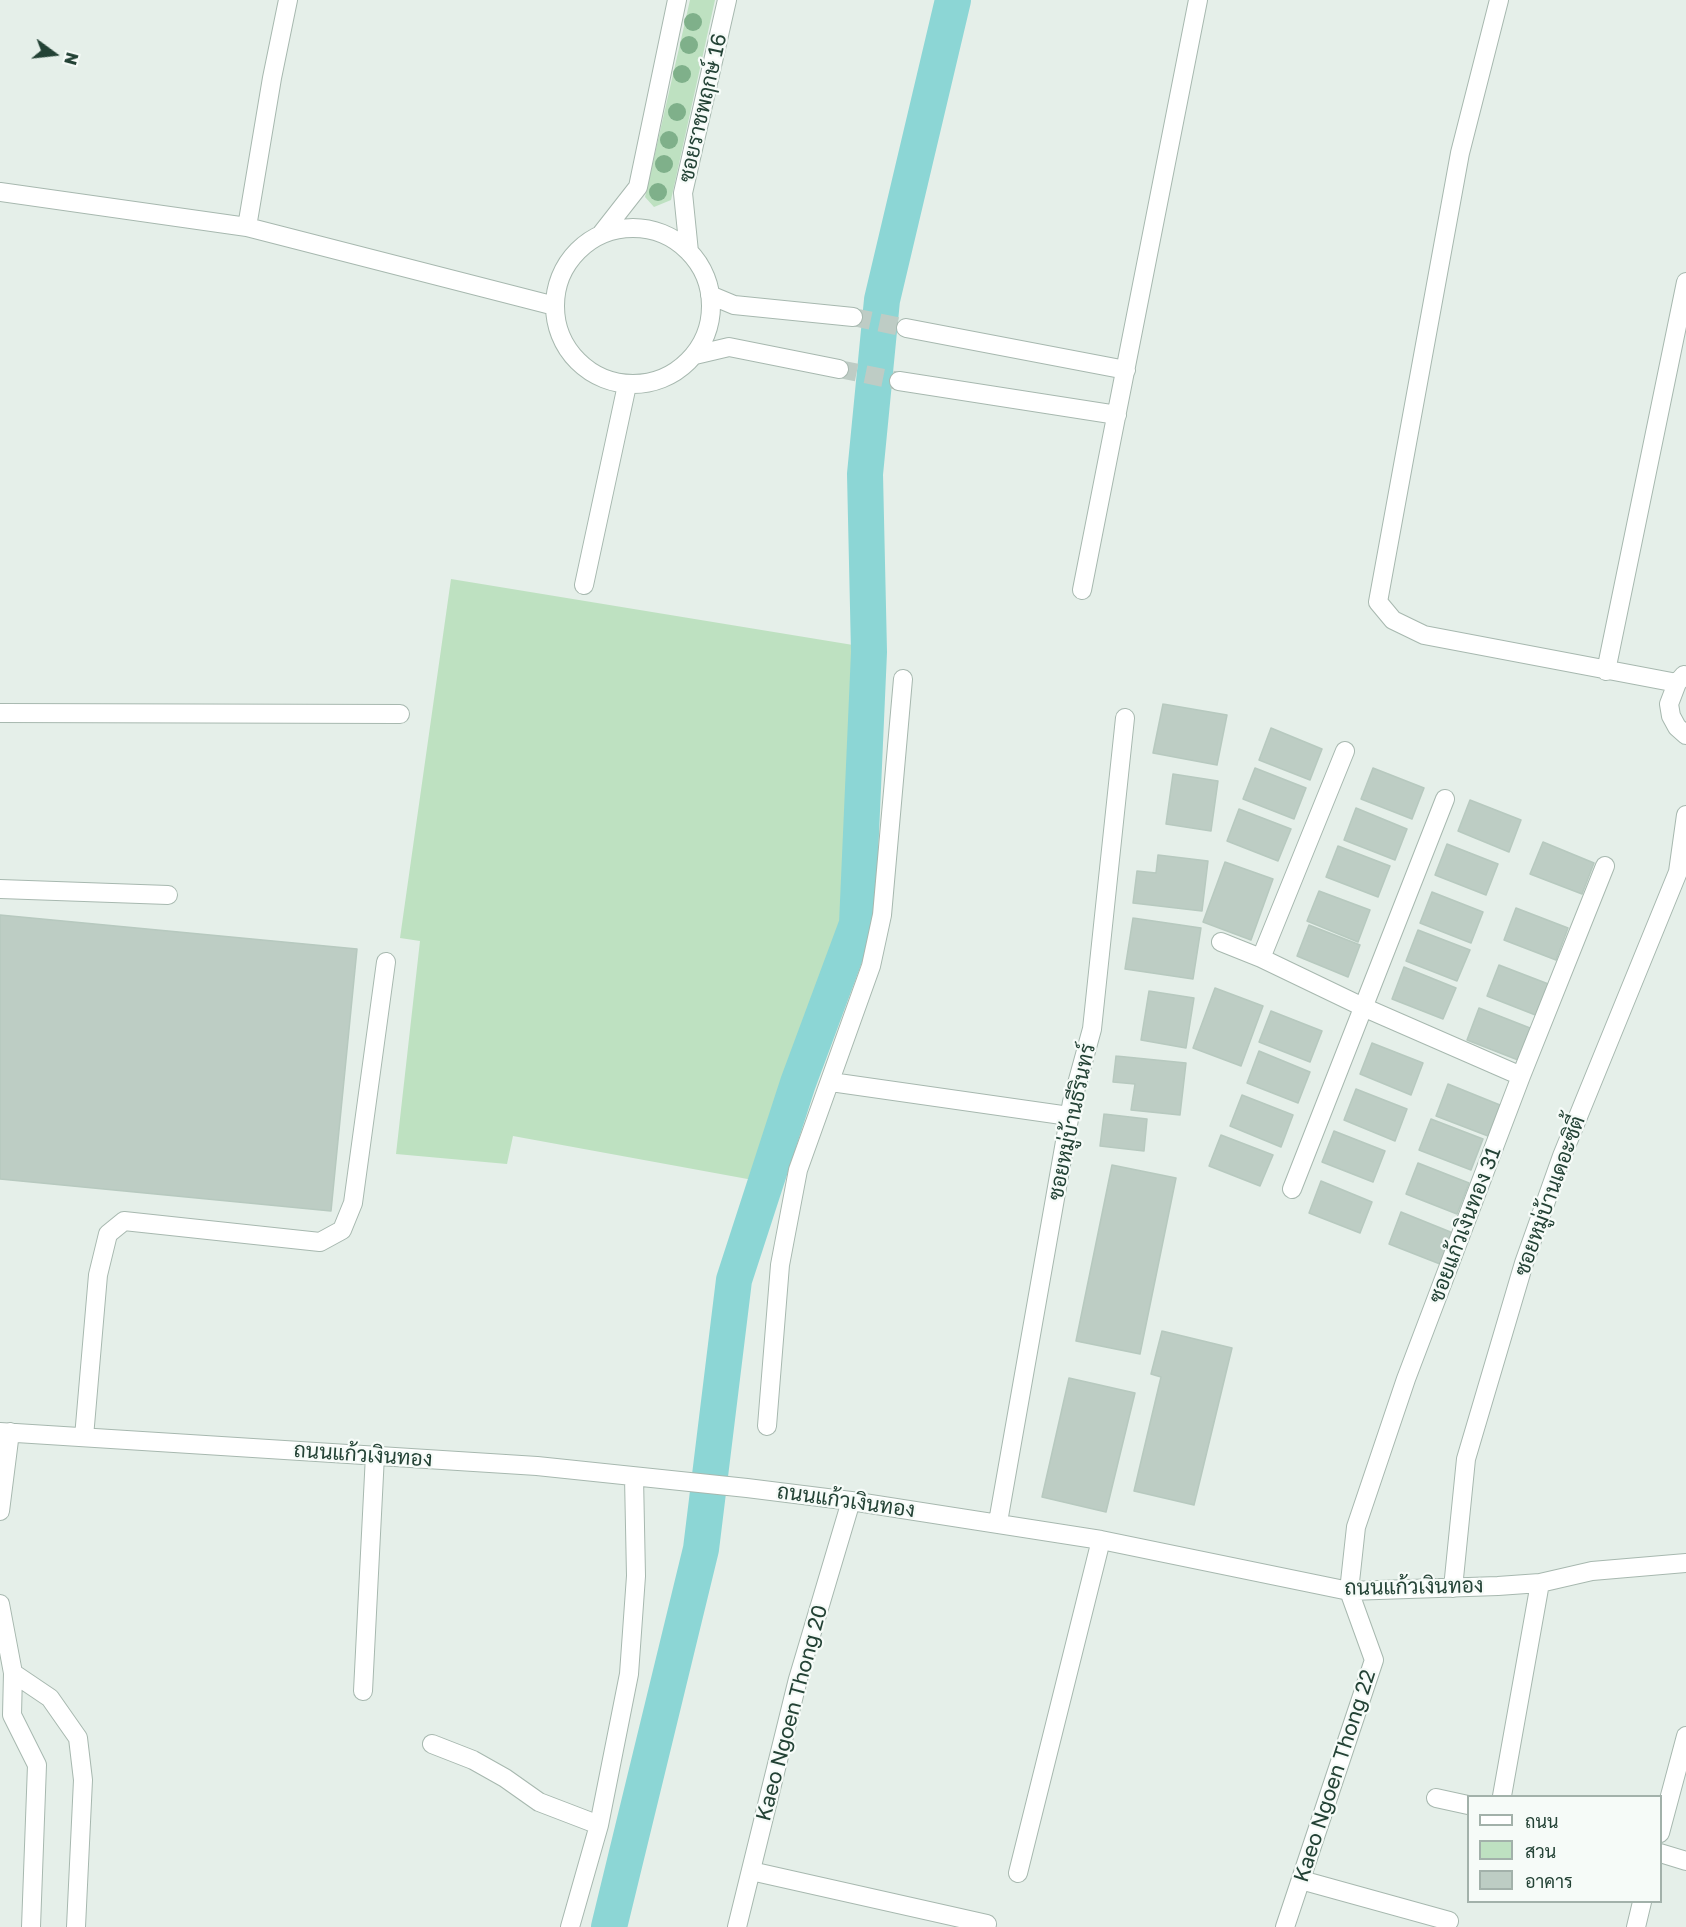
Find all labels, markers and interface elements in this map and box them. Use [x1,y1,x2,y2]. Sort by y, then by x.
north arrow [24,24,84,84]
street label: ซอยราชพฤกษ์ 16 [674,31,732,185]
text: N [60,50,83,67]
street label: ซอยหมู่บ้านธีรินทร์ [1043,1041,1101,1203]
street label: ซอยหมู่บ้านเดอะซิตี้ [1509,1112,1591,1280]
street label: ซอยแก้วเงินทอง 31 [1424,1143,1506,1307]
street label: ถนนแก้วเงินทอง [293,1438,433,1472]
street label: ถนนแก้วเงินทอง [775,1479,917,1523]
street label: ถนนแก้วเงินทอง [1344,1573,1484,1601]
street label: Kaeo Ngoen Thong 20 [751,1602,833,1824]
street label: Kaeo Ngoen Thong 22 [1289,1667,1381,1885]
legend [1467,1795,1662,1903]
text: ถนน [1525,1810,1558,1832]
text: สวน [1525,1840,1556,1862]
text: อาคาร [1525,1870,1573,1892]

